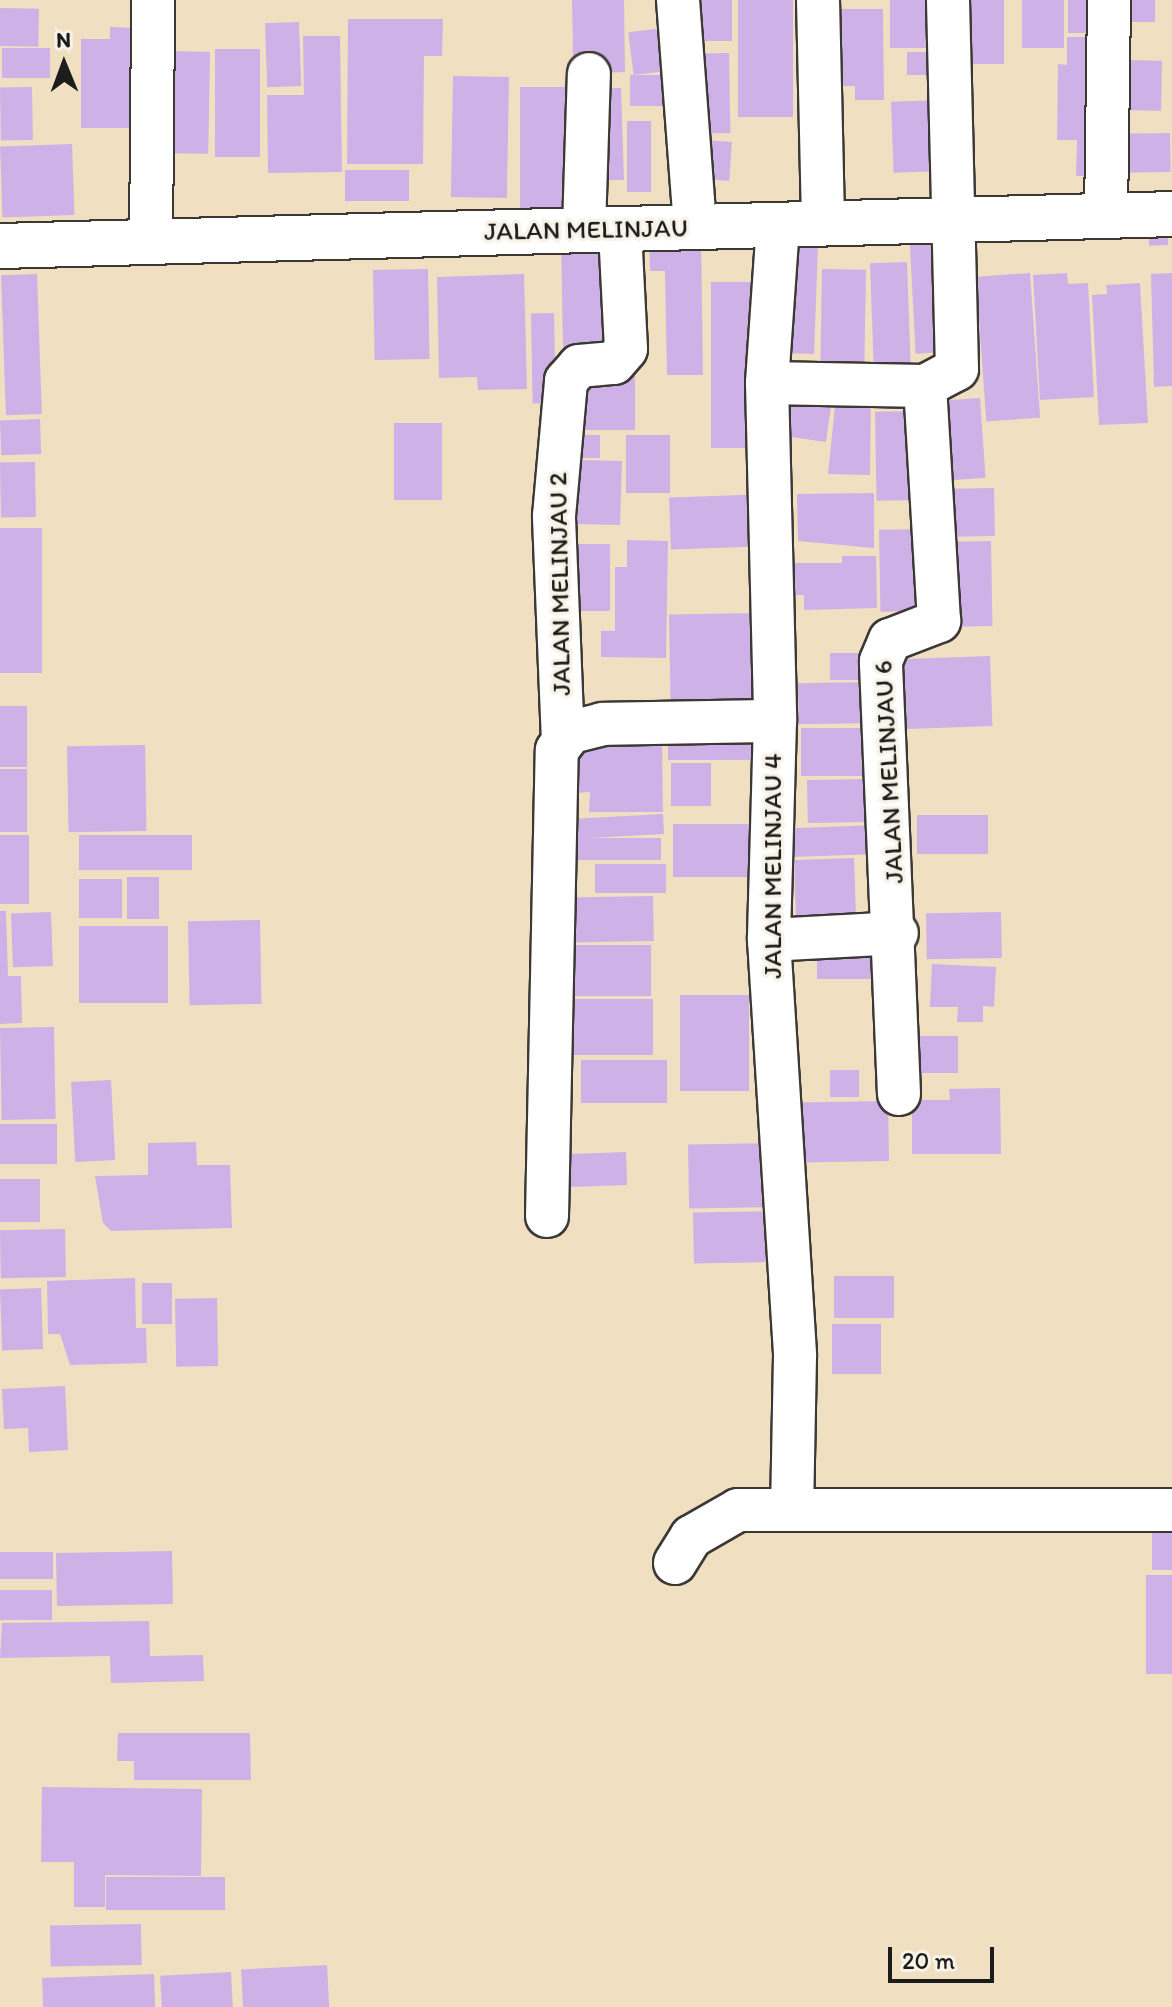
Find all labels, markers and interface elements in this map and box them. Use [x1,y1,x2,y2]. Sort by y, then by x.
north arrow [24,24,104,104]
text: N [56,26,71,53]
street label: JALAN MELINJAU [485,213,687,247]
street label: JALAN MELINJAU 2 [542,474,578,694]
street label: JALAN MELINJAU 6 [868,661,910,883]
street label: JALAN MELINJAU 4 [757,755,789,977]
scale bar [892,1931,998,1981]
text: 20 m [902,1946,955,1975]

